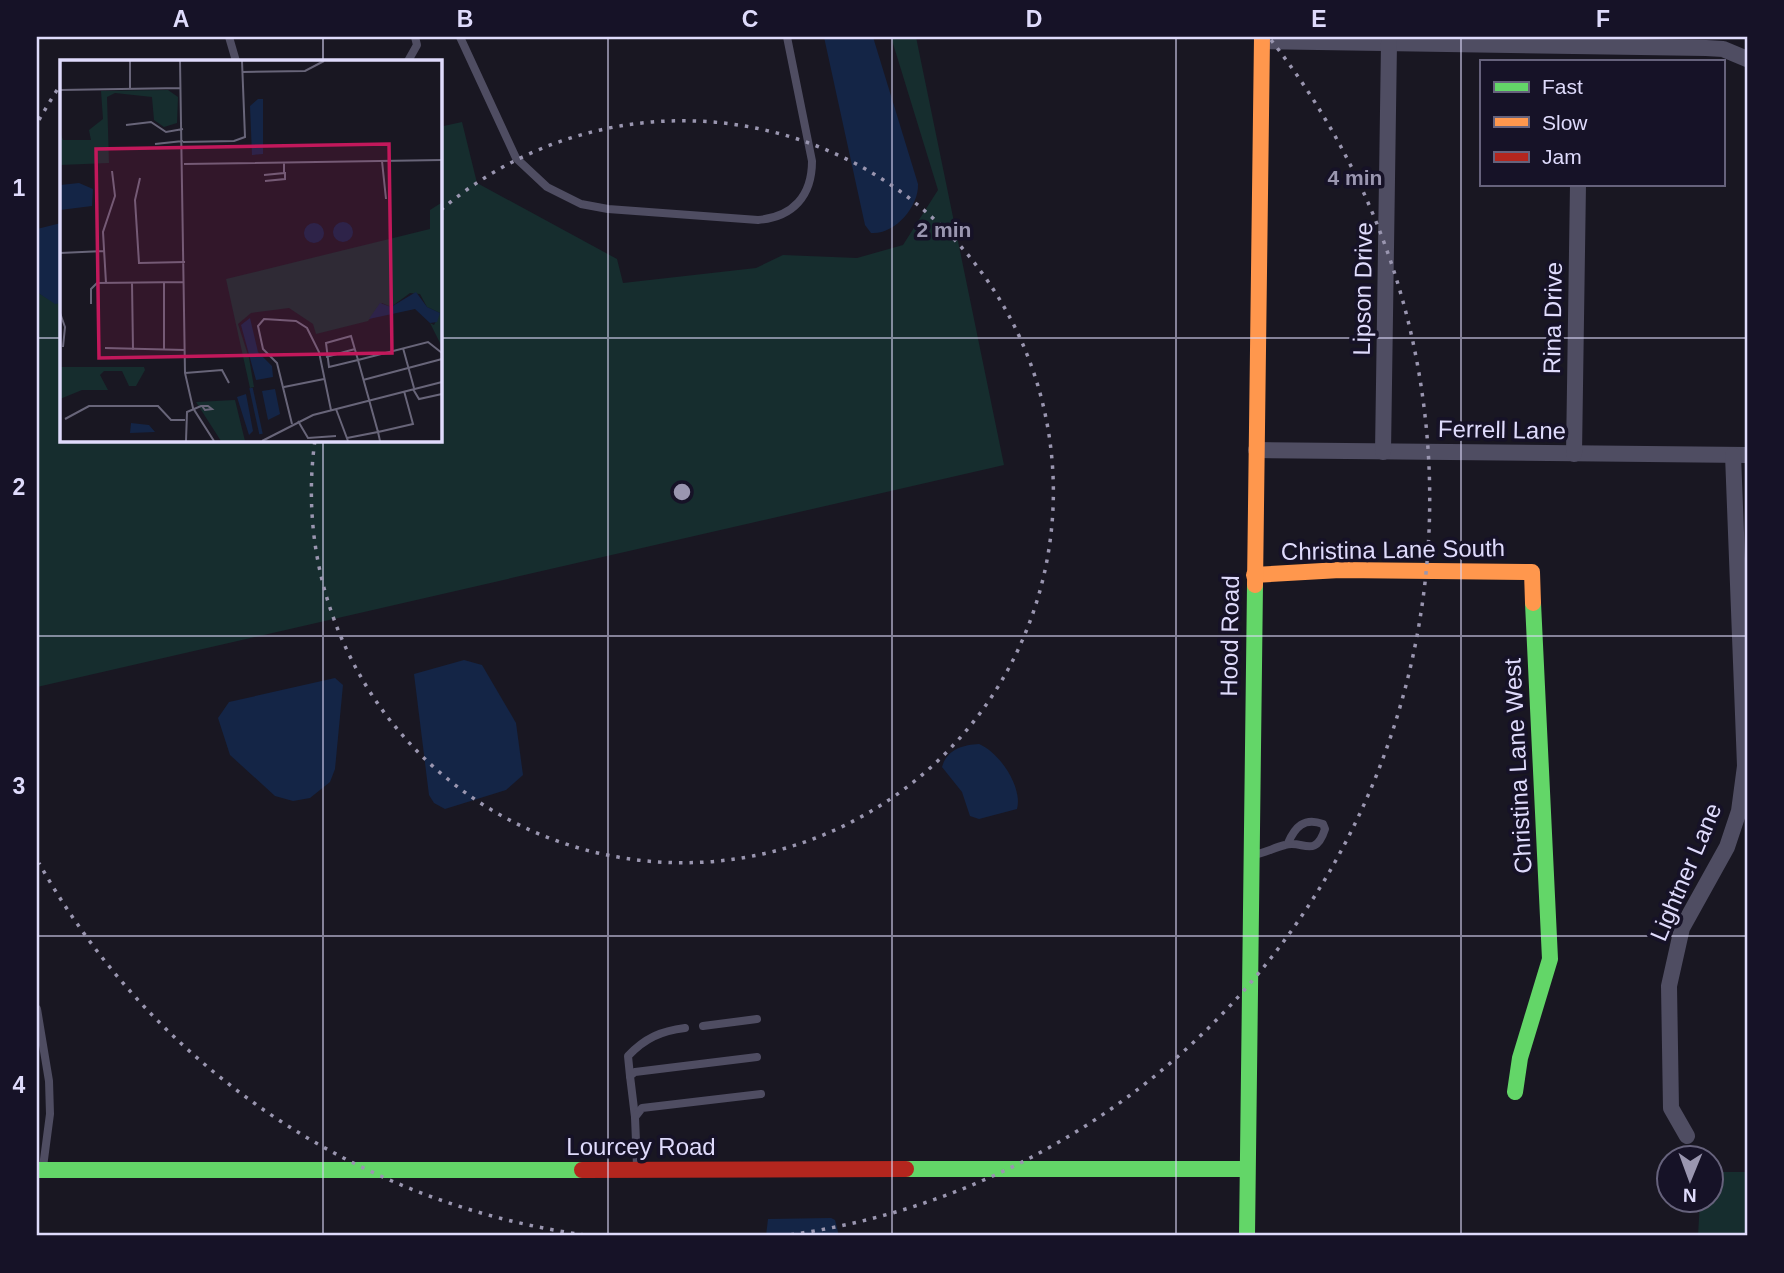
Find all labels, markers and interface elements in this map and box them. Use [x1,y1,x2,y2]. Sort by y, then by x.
text: A [173,6,189,32]
text: B [457,6,473,32]
text: C [742,6,758,32]
text: D [1026,6,1042,32]
text: E [1311,6,1327,32]
text: F [1596,6,1610,32]
inset map [60,60,441,441]
legend [1480,60,1724,186]
text: Fast [1542,75,1583,98]
text: Slow [1542,111,1588,134]
text: Jam [1542,145,1582,168]
text: 4 min [1328,166,1382,189]
text: 1 [13,175,26,201]
text: 2 min [917,218,971,241]
street label: Lipson Drive [1348,222,1377,356]
street label: Rina Drive [1538,262,1567,374]
street label: Ferrell Lane [1438,415,1566,444]
text: 2 [13,474,25,500]
centre of rings [670,480,694,504]
street label: Christina Lane South [1281,534,1505,565]
street label: Hood Road [1215,575,1244,697]
street label: Christina Lane West [1498,657,1537,874]
text: 3 [13,773,25,799]
street label: Lightner Lane [1644,799,1727,945]
text: 4 [13,1072,26,1098]
street label: Lourcey Road [566,1133,716,1160]
north arrow [1654,1144,1724,1214]
text: N [1683,1185,1697,1206]

